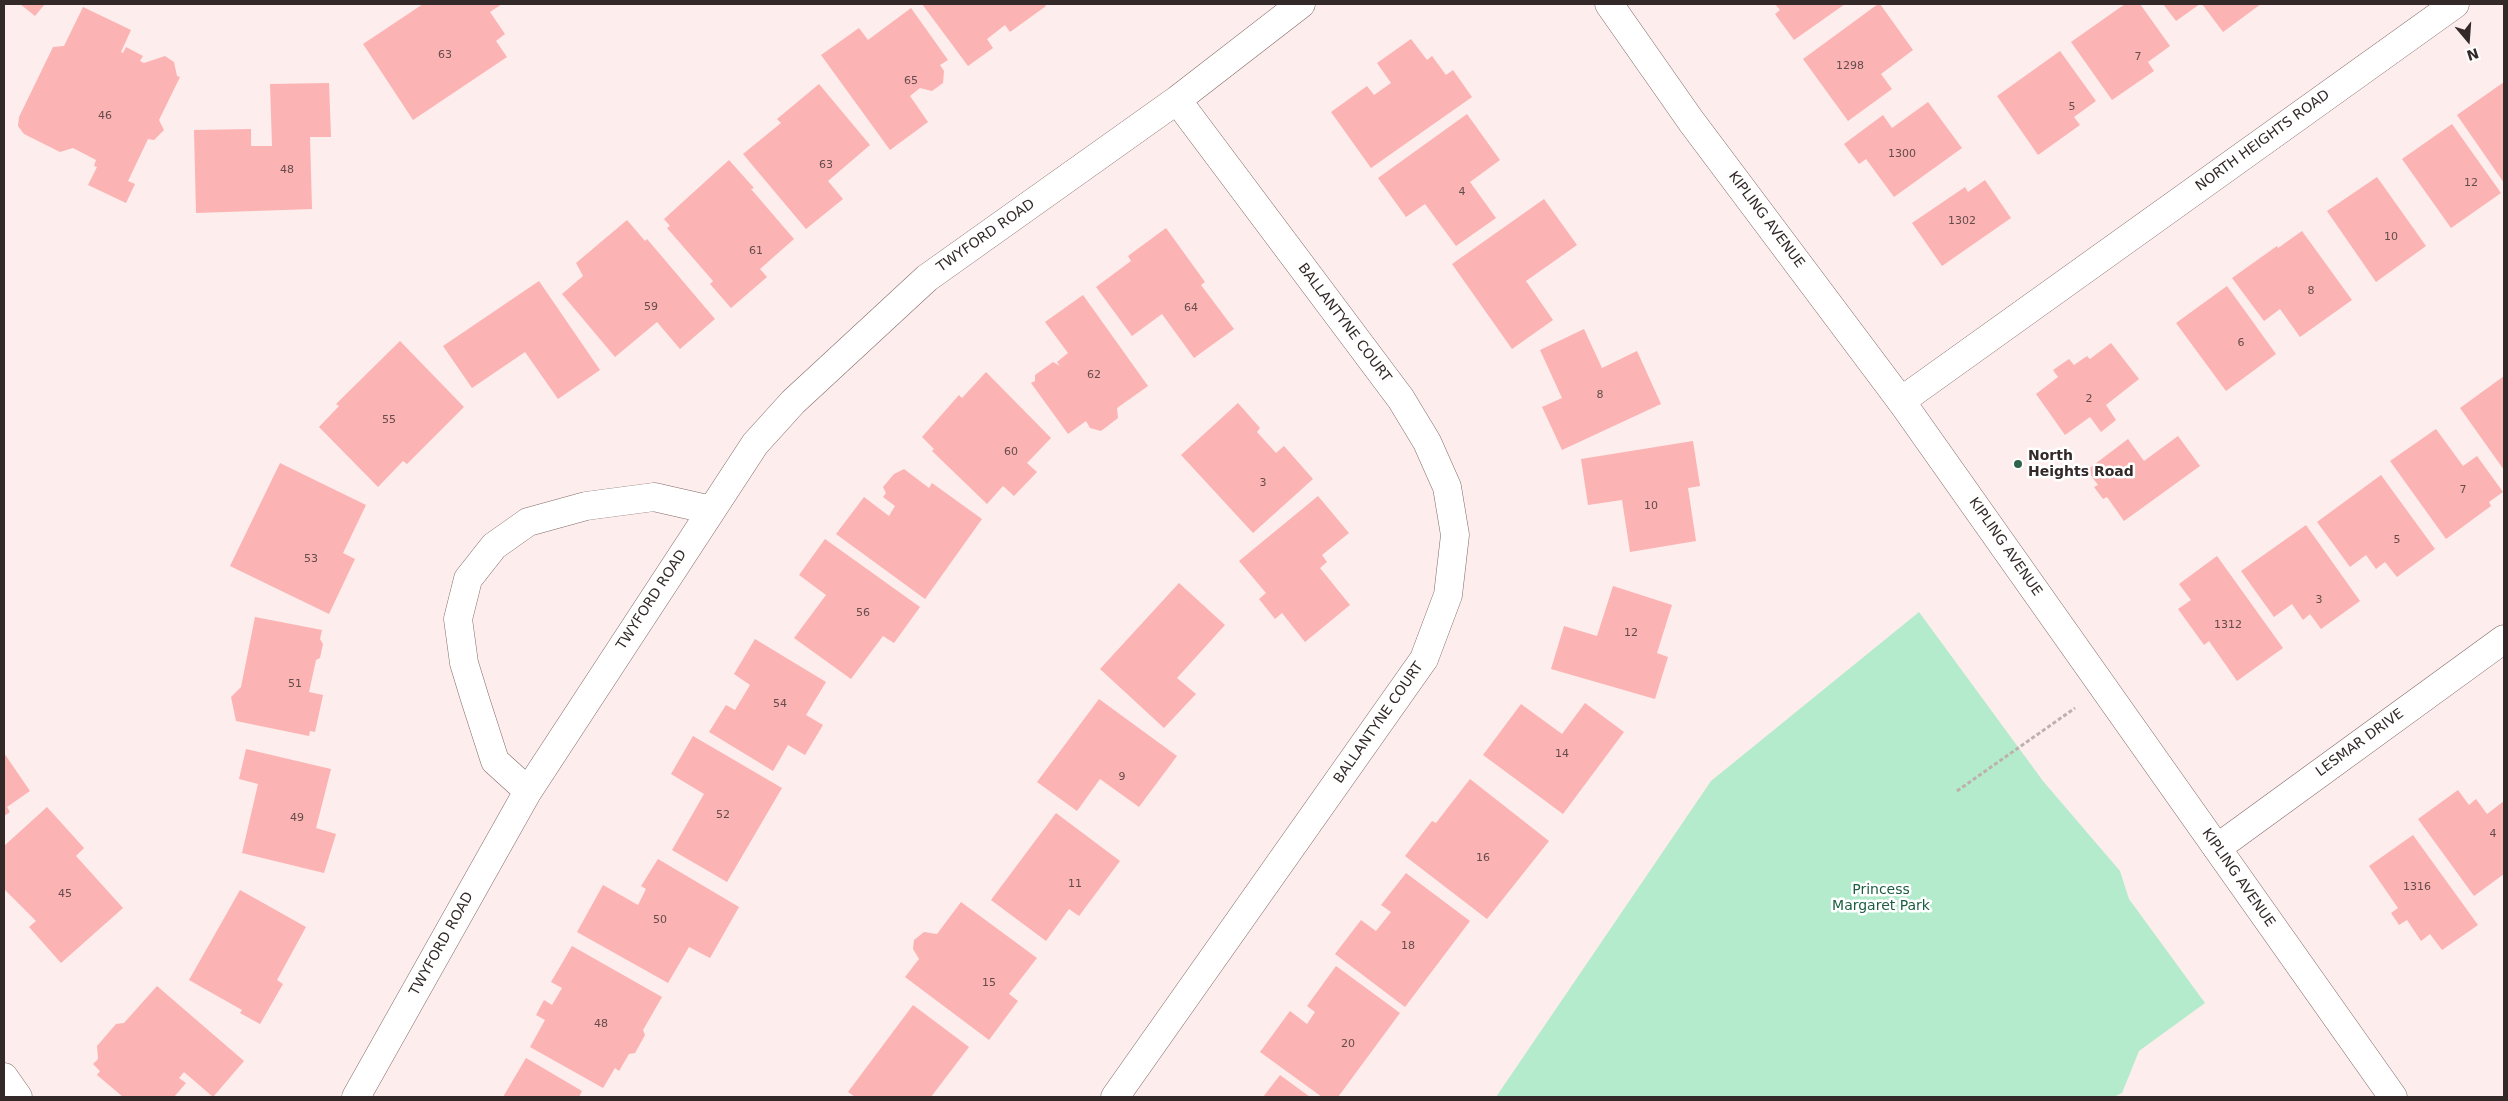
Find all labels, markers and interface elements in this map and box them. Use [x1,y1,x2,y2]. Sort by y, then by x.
north arrow [2443,15,2493,65]
text: N [2465,45,2481,64]
house number: 63 [438,48,452,62]
house number: 7 [2135,50,2141,64]
house number: 1298 [1836,59,1864,73]
house number: 65 [904,74,918,88]
street label: NORTH HEIGHTS ROAD [2193,87,2333,195]
house number: 5 [2069,100,2075,114]
house number: 46 [98,109,112,123]
house number: 1300 [1888,147,1916,161]
house number: 63 [819,158,833,172]
house number: 48 [280,163,294,177]
street label: KIPLING AVENUE [1724,169,1808,271]
house number: 12 [2464,176,2478,190]
house number: 4 [1459,185,1465,199]
street label: TWYFORD ROAD [934,196,1038,276]
house number: 1302 [1948,214,1976,228]
house number: 10 [2384,230,2398,244]
house number: 61 [749,244,763,258]
street label: BALLANTYNE COURT [1294,260,1394,386]
house number: 8 [2308,284,2314,298]
house number: 59 [644,300,658,314]
house number: 64 [1184,301,1198,315]
house number: 6 [2238,336,2244,350]
house number: 62 [1087,368,1101,382]
house number: 8 [1597,388,1603,402]
house number: 2 [2086,392,2092,406]
house number: 55 [382,413,396,427]
house number: 60 [1004,445,1018,459]
place label: North Heights Road [2028,448,2134,481]
marker: North Heights Road [2012,458,2024,470]
house number: 3 [1260,476,1266,490]
house number: 7 [2460,483,2466,497]
street label: KIPLING AVENUE [1965,495,2045,599]
house number: 10 [1644,499,1658,513]
house number: 5 [2394,533,2400,547]
street label: TWYFORD ROAD [613,547,691,653]
house number: 53 [304,552,318,566]
house number: 3 [2316,593,2322,607]
house number: 56 [856,606,870,620]
house number: 1312 [2214,618,2242,632]
house number: 12 [1624,626,1638,640]
street label: BALLANTYNE COURT [1331,659,1427,787]
house number: 51 [288,677,302,691]
house number: 54 [773,697,787,711]
street label: LESMAR DRIVE [2313,706,2407,780]
house number: 14 [1555,747,1569,761]
house number: 9 [1119,770,1125,784]
house number: 52 [716,808,730,822]
house number: 49 [290,811,304,825]
street label: KIPLING AVENUE [2198,826,2278,930]
house number: 4 [2490,827,2496,841]
house number: 16 [1476,851,1490,865]
house number: 11 [1068,877,1082,891]
house number: 1316 [2403,880,2431,894]
park label: Princess Margaret Park [1832,882,1930,914]
house number: 45 [58,887,72,901]
street label: TWYFORD ROAD [407,889,477,999]
house number: 50 [653,913,667,927]
house number: 18 [1401,939,1415,953]
house number: 15 [982,976,996,990]
house number: 48 [594,1017,608,1031]
house number: 20 [1341,1037,1355,1051]

